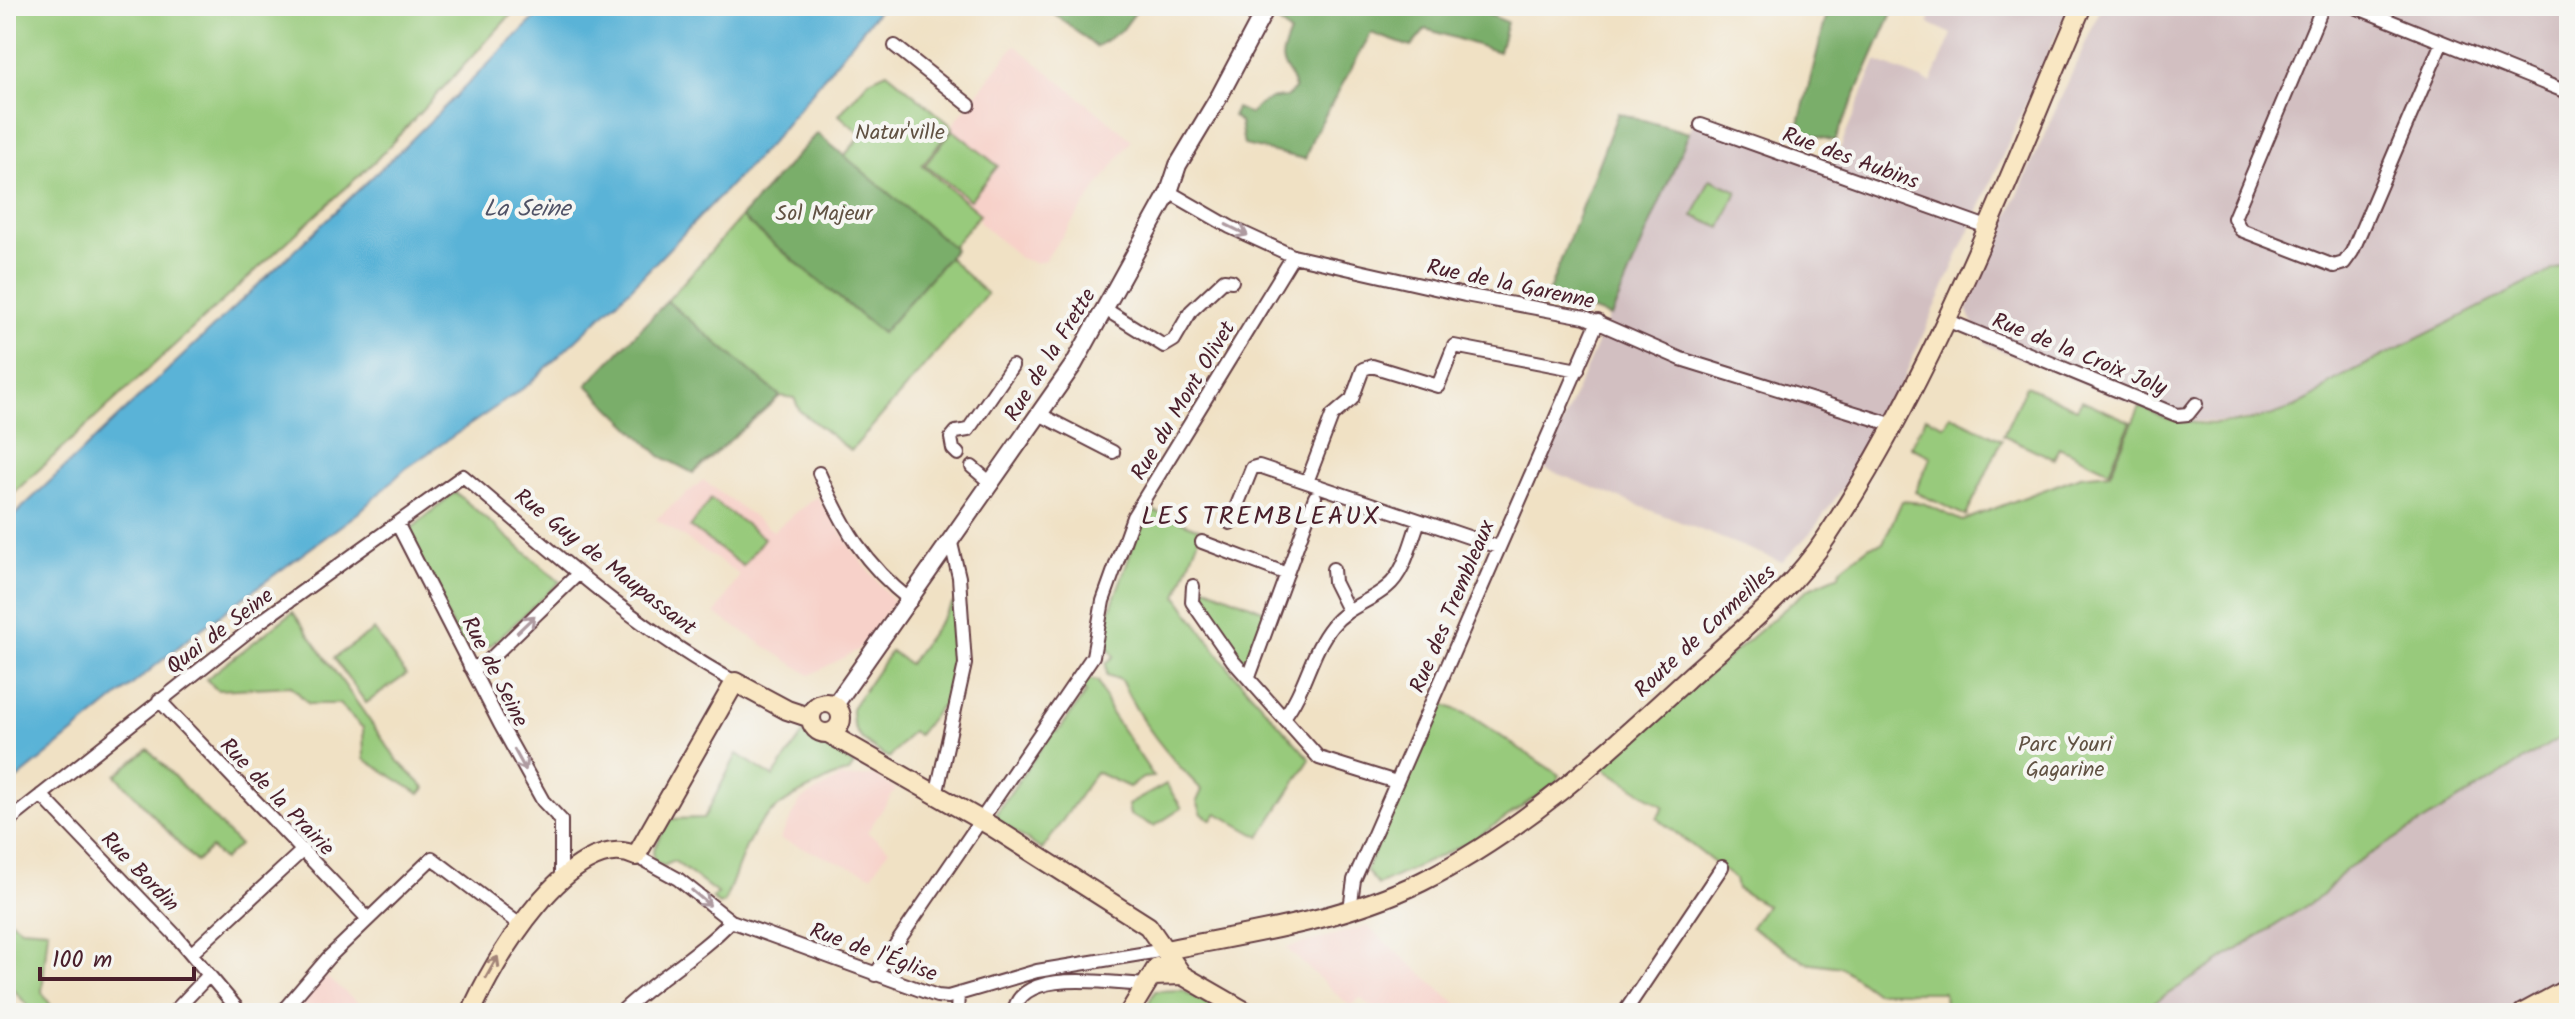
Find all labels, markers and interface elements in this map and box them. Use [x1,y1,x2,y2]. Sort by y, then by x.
park label: Natur'ville [855,116,945,151]
street label: Rue des Aubins [1777,118,1924,200]
water label: La Seine [484,190,573,229]
park label: Sol Majeur [776,197,874,232]
one-way arrow [1225,223,1249,238]
street label: Rue de la Garenne [1423,251,1598,320]
street label: Rue de la Frette [996,282,1106,429]
street label: Rue de la Croix Joly [1986,304,2173,407]
street label: Rue du Mont Olivet [1123,314,1246,488]
street label: Rue Guy de Maupassant [506,480,704,646]
district label: LES TREMBLEAUX [1141,496,1381,538]
street label: Rue des Trembleaux [1401,515,1506,699]
street label: Route de Cormeilles [1627,556,1785,707]
street label: Quai de Seine [159,580,282,684]
street label: Rue de Seine [451,611,537,734]
one-way arrow [516,615,536,634]
park label: Parc Youri Gagarine [2018,728,2113,788]
street label: Rue de la Prairie [210,730,342,865]
one-way arrow [512,748,528,771]
street label: Rue Bordin [91,824,187,921]
one-way arrow [691,889,711,907]
street label: Rue de l'Église [804,914,942,993]
scale bar [40,931,194,981]
text: 100 m [52,941,112,980]
one-way arrow [485,956,501,979]

